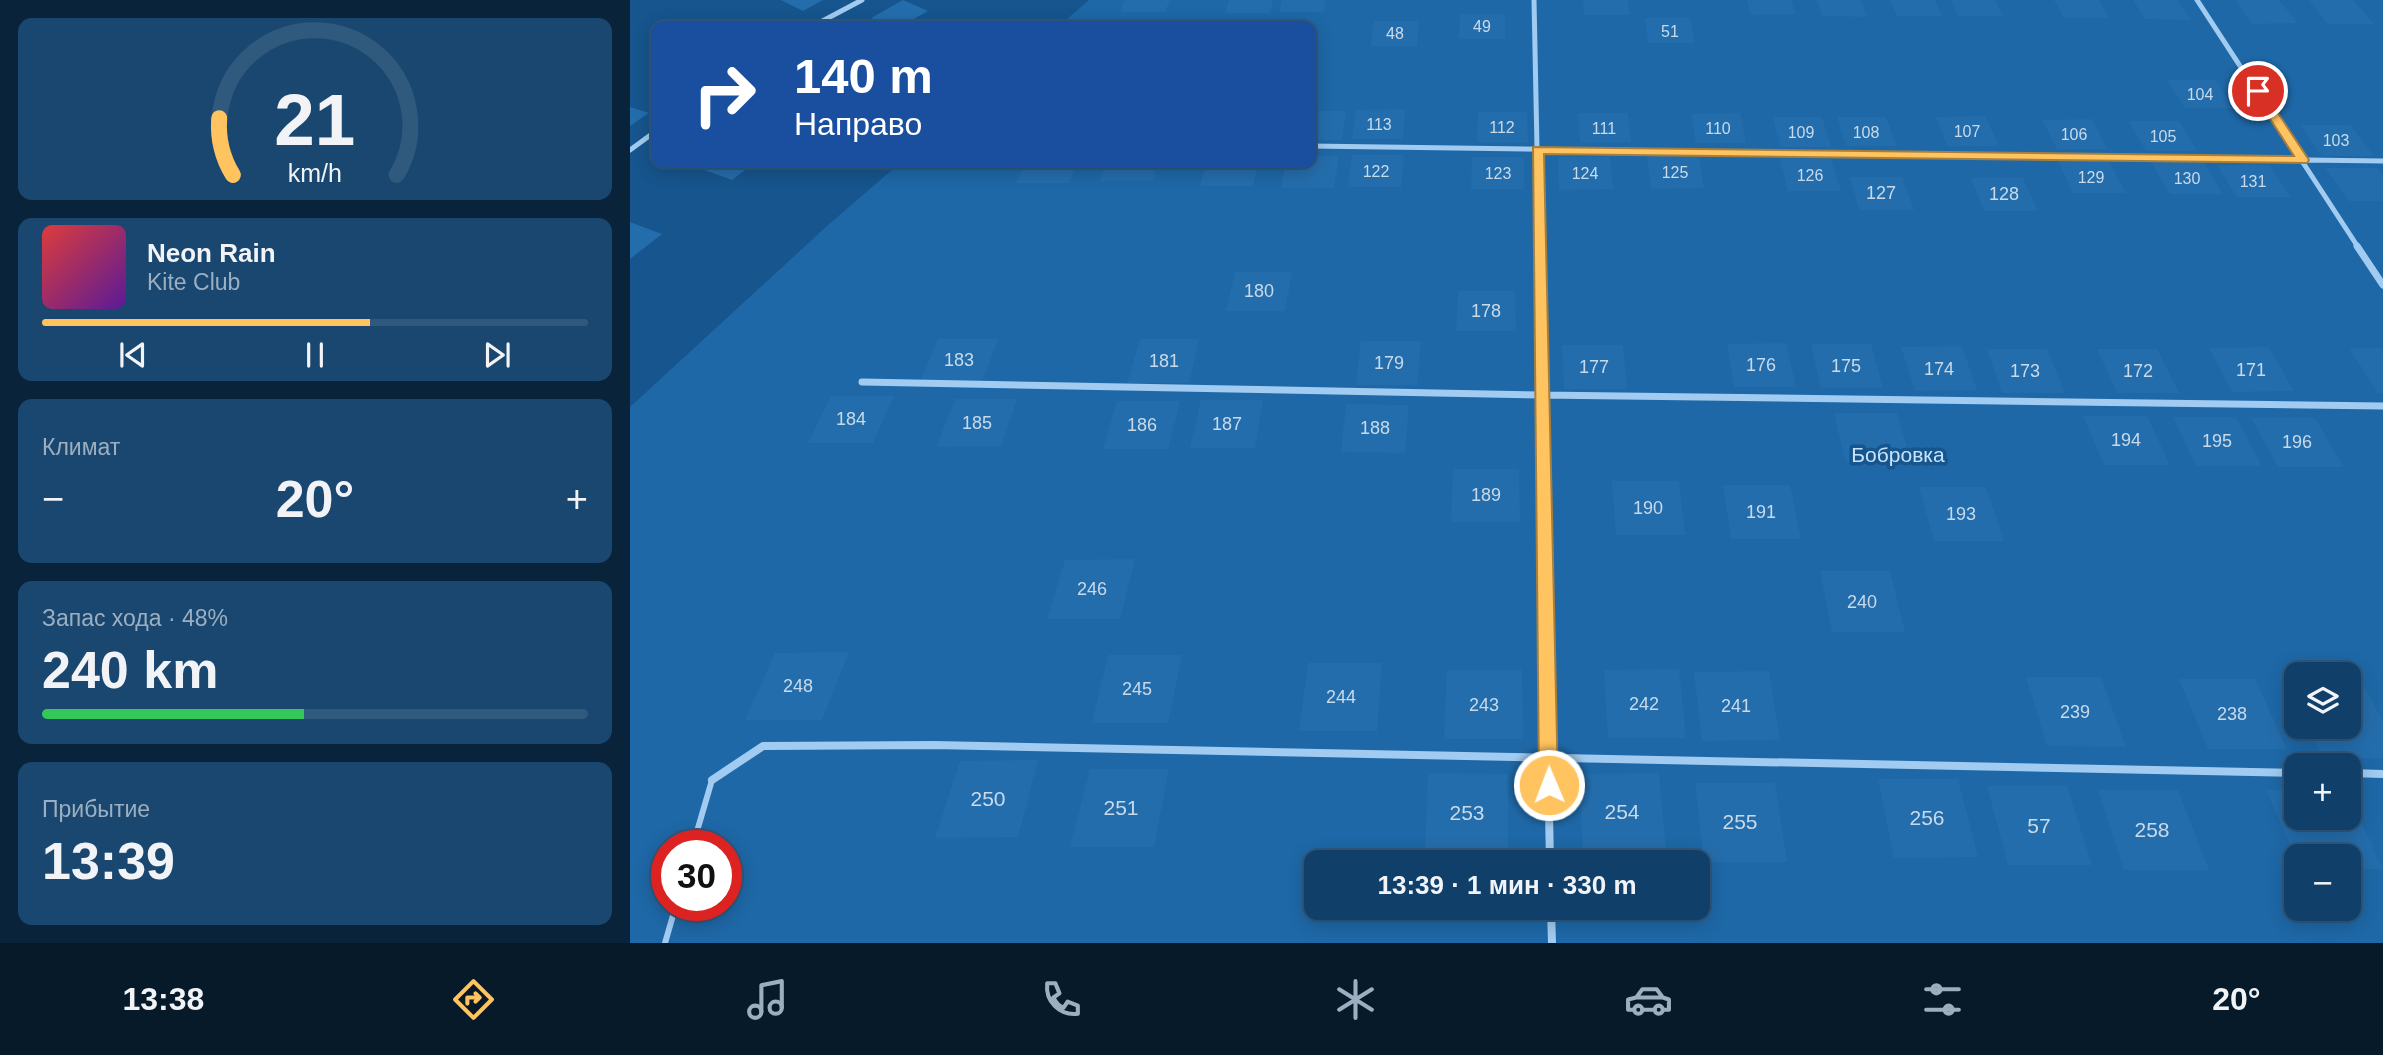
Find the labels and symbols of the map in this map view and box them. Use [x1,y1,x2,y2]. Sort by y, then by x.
house number: 49 [1473,18,1491,35]
house number: 51 [1661,23,1679,40]
house number: 48 [1386,25,1404,42]
pin [2228,61,2288,121]
house number: 104 [2187,86,2213,103]
house number: 113 [1366,116,1392,133]
house number: 112 [1489,119,1515,136]
house number: 111 [1592,120,1616,137]
house number: 110 [1705,120,1731,137]
house number: 107 [1954,123,1980,140]
house number: 109 [1788,124,1814,141]
house number: 108 [1853,124,1879,141]
house number: 106 [2061,126,2087,143]
house number: 105 [2150,128,2176,145]
house number: 103 [2323,132,2349,149]
house number: 122 [1363,163,1389,180]
house number: 125 [1662,164,1688,181]
house number: 123 [1485,165,1511,182]
house number: 124 [1572,165,1598,182]
house number: 126 [1797,167,1823,184]
house number: 129 [2078,169,2104,186]
house number: 130 [2174,170,2200,187]
house number: 131 [2240,173,2266,190]
house number: 127 [1866,183,1896,203]
house number: 128 [1989,184,2019,204]
house number: 180 [1244,281,1274,301]
house number: 178 [1471,301,1501,321]
house number: 183 [944,350,974,370]
house number: 181 [1149,351,1179,371]
house number: 179 [1374,353,1404,373]
house number: 176 [1746,355,1776,375]
house number: 175 [1831,356,1861,376]
house number: 177 [1579,357,1609,377]
house number: 174 [1924,359,1954,379]
house number: 171 [2236,360,2266,380]
house number: 173 [2010,361,2040,381]
house number: 172 [2123,361,2153,381]
house number: 184 [836,409,866,429]
house number: 185 [962,413,992,433]
house number: 187 [1212,414,1242,434]
house number: 186 [1127,415,1157,435]
house number: 188 [1360,418,1390,438]
house number: 194 [2111,430,2141,450]
house number: 195 [2202,431,2232,451]
house number: 196 [2282,432,2312,452]
park label: Бобровка [1851,443,1945,466]
house number: 189 [1471,485,1501,505]
house number: 190 [1633,498,1663,518]
house number: 191 [1746,502,1776,522]
house number: 193 [1946,504,1976,524]
house number: 246 [1077,579,1107,599]
house number: 240 [1847,592,1877,612]
house number: 248 [783,676,813,696]
house number: 245 [1122,679,1152,699]
house number: 244 [1326,687,1356,707]
house number: 242 [1629,694,1659,714]
house number: 243 [1469,695,1499,715]
house number: 241 [1721,696,1751,716]
house number: 239 [2060,702,2090,722]
house number: 238 [2217,704,2247,724]
position arrow [1512,748,1586,822]
house number: 250 [970,787,1006,810]
house number: 251 [1103,796,1139,819]
house number: 254 [1604,800,1640,823]
house number: 253 [1449,801,1485,824]
house number: 256 [1909,806,1945,829]
house number: 255 [1722,810,1758,833]
house number: 57 [2027,814,2051,837]
house number: 258 [2134,818,2170,841]
speed limit sign: 30 [651,830,742,921]

